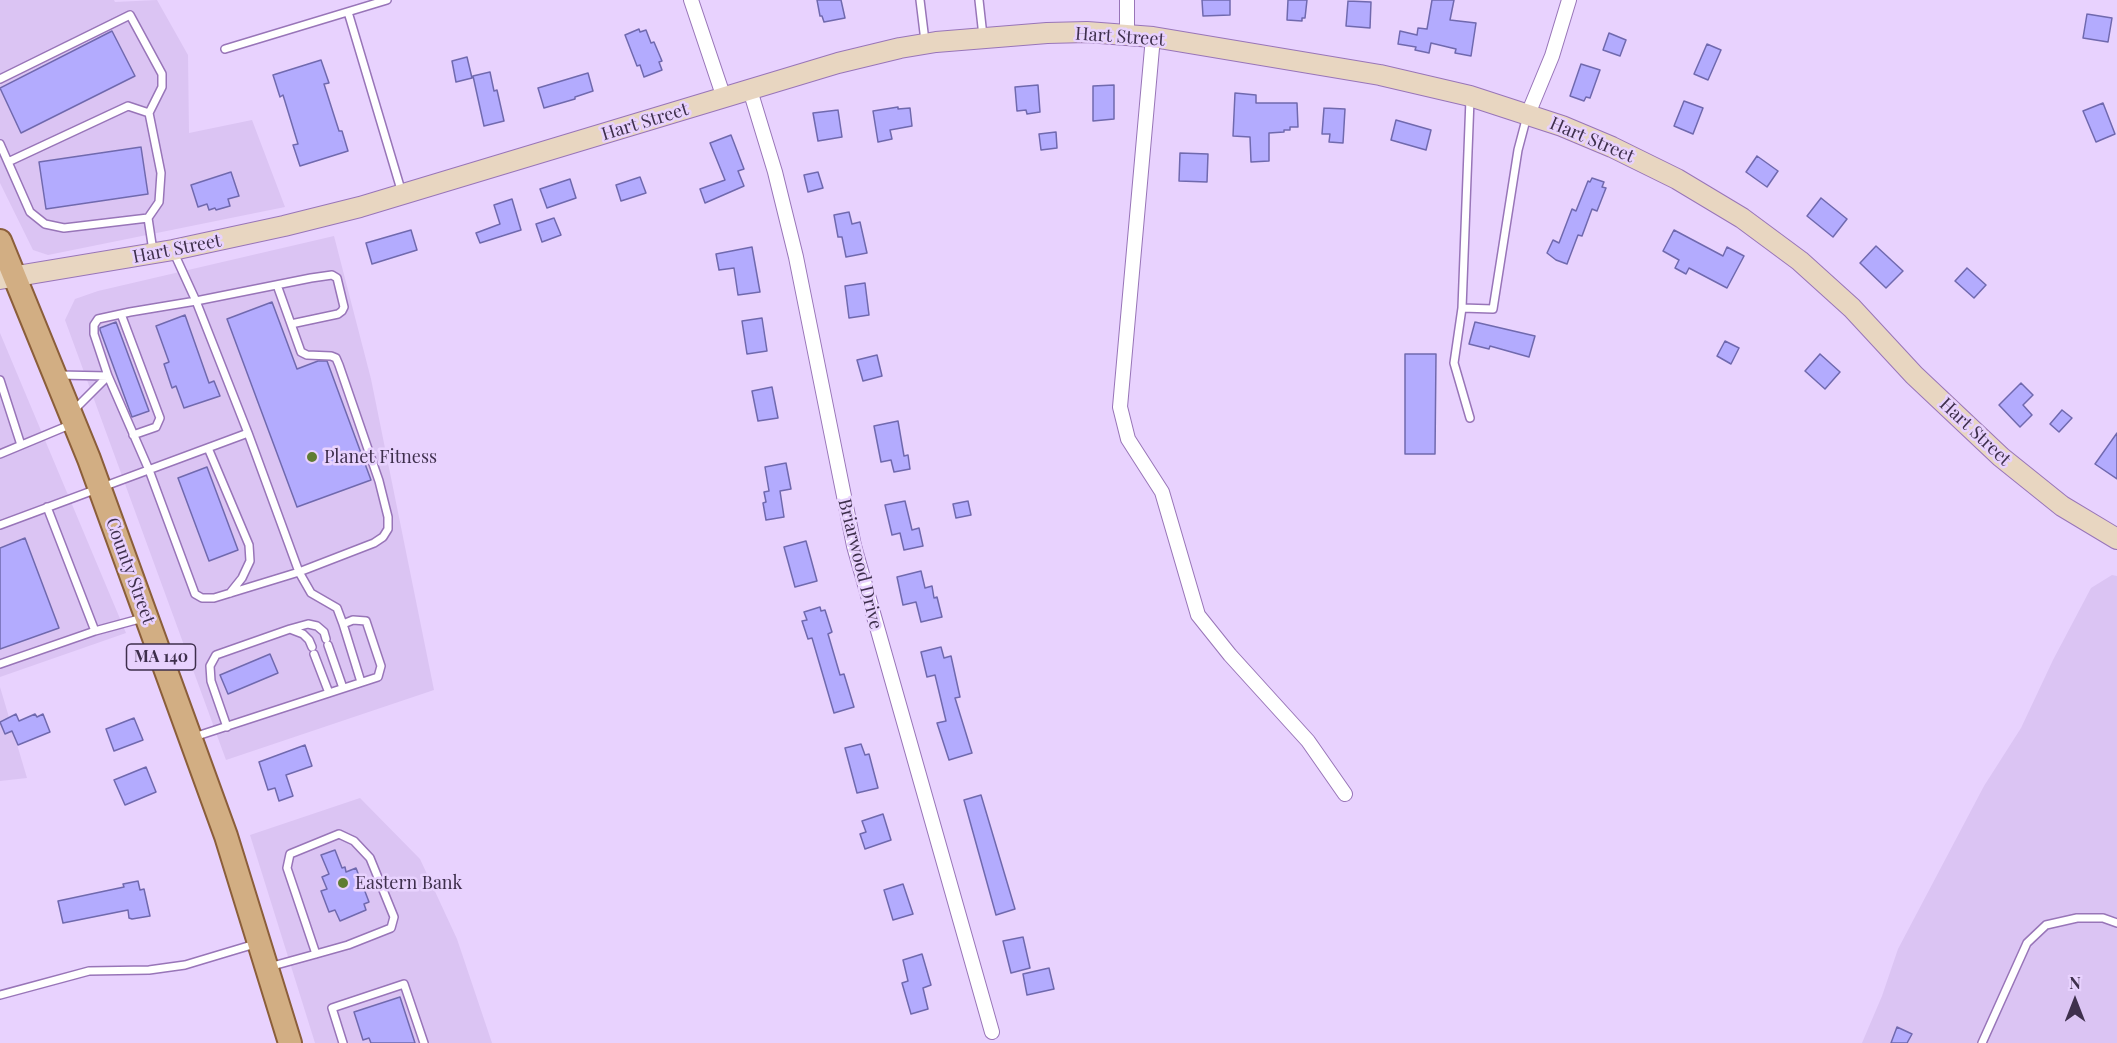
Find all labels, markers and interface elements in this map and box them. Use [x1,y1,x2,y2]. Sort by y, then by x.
street label: Hart Street [1075,23,1165,51]
street label: Hart Street [599,99,691,145]
street label: Hart Street [1546,113,1638,167]
street label: Hart Street [131,230,223,268]
street label: Hart Street [1935,394,2015,470]
place label: Planet Fitness [324,446,437,468]
marker: Planet Fitness [305,450,319,464]
street label: Briarwood Drive [833,496,887,632]
street label: County Street [101,515,159,627]
road number: MA 140 [126,644,195,670]
place label: Eastern Bank [355,872,463,894]
marker: Eastern Bank [336,876,350,890]
north arrow [2045,971,2105,1031]
text: N [2069,972,2081,993]

